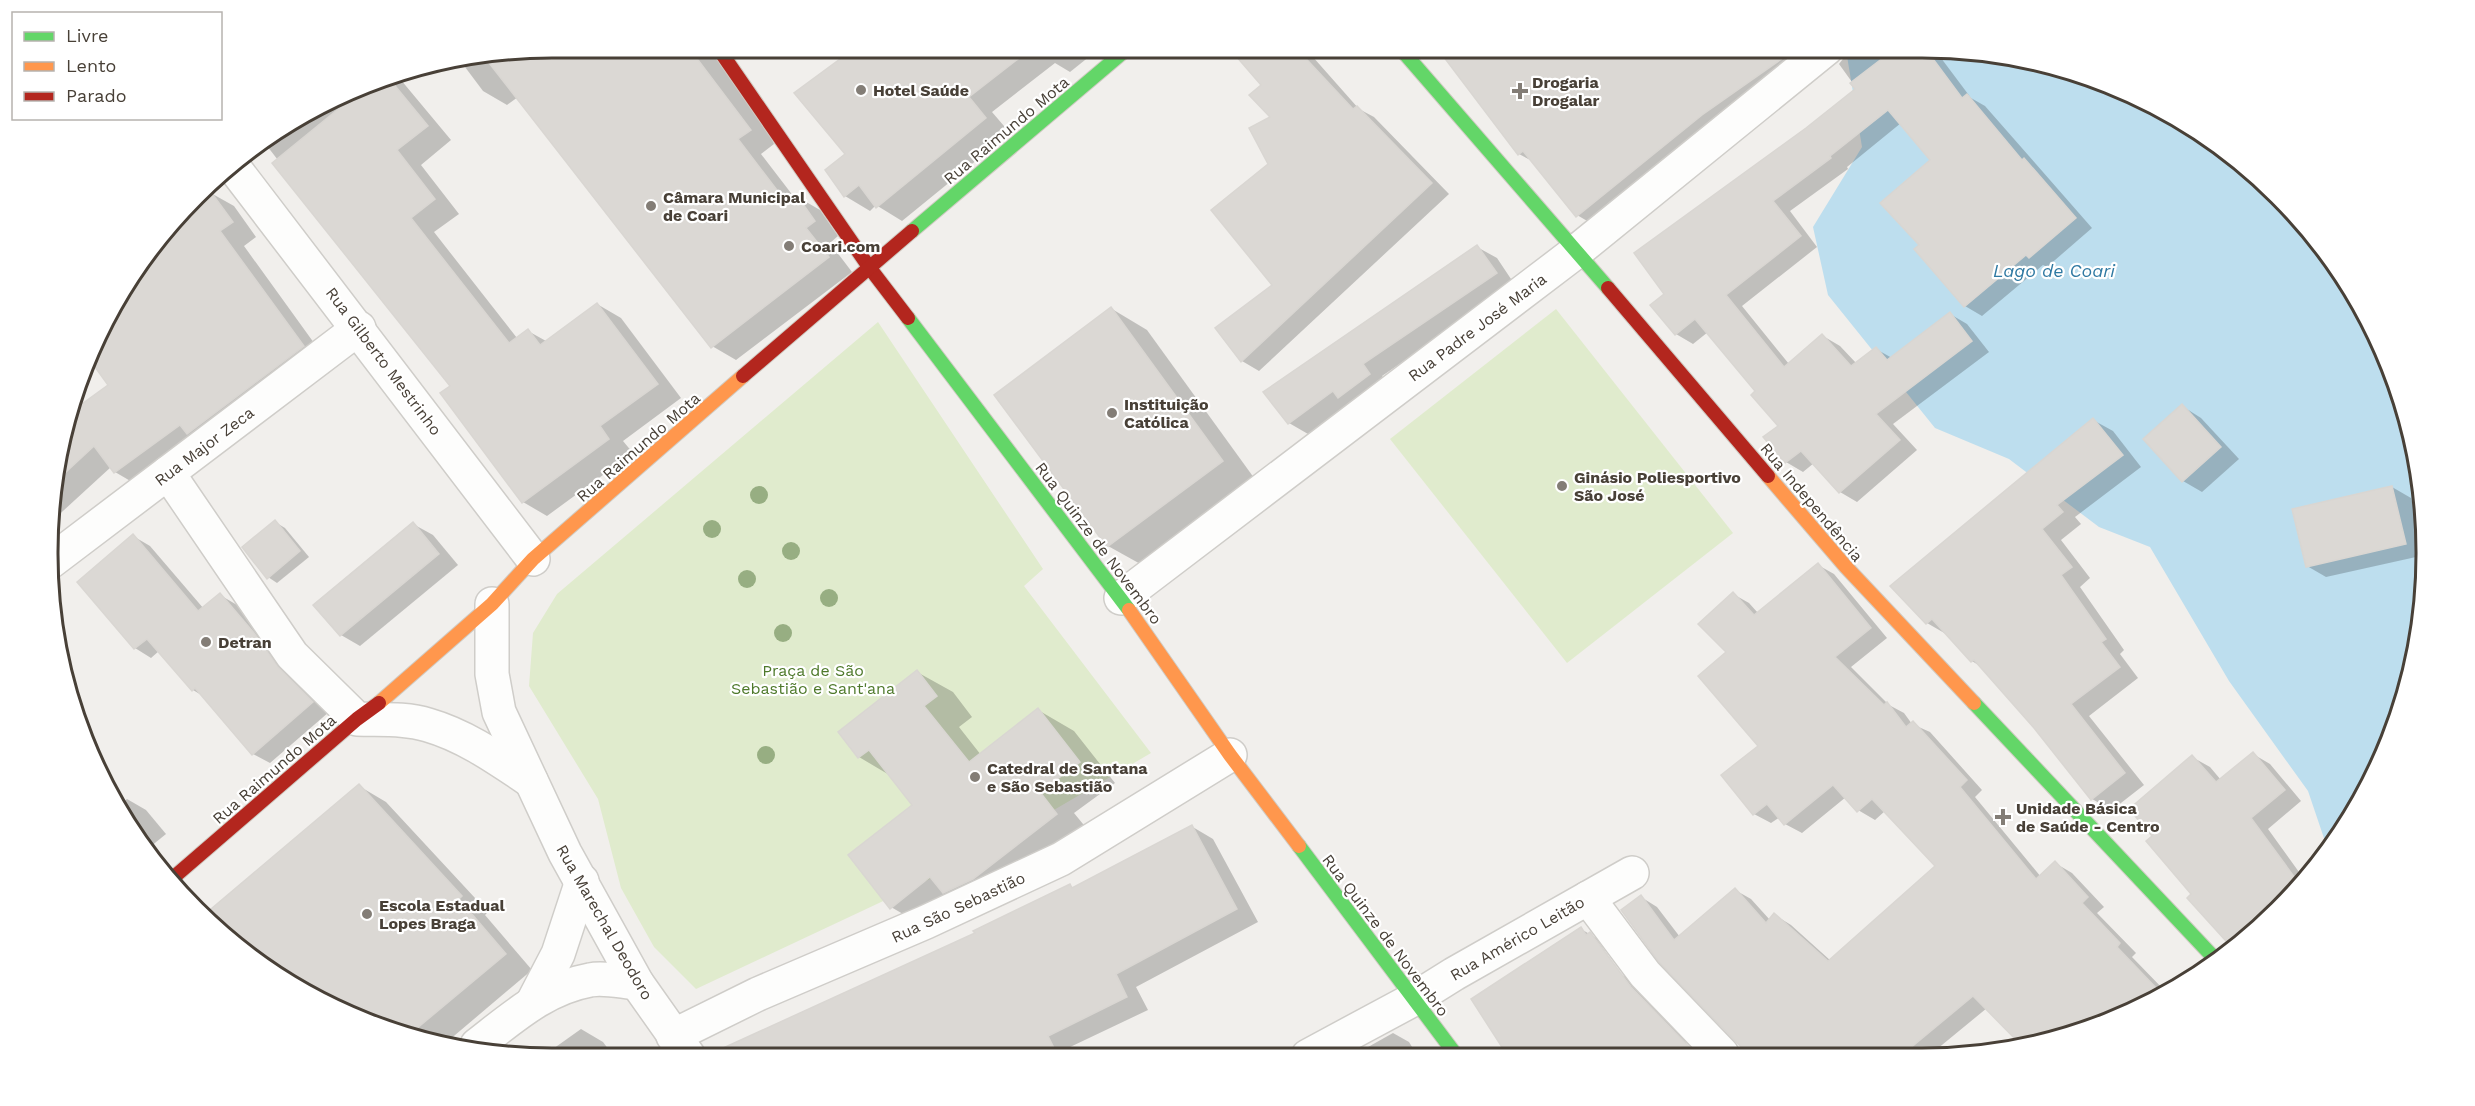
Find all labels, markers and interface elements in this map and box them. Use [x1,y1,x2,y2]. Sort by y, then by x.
legend [12,12,222,120]
text: Livre [66,25,108,46]
text: Lento [66,55,116,76]
street label: Rua Raimundo Mota [940,73,1073,188]
place label: Drogaria Drogalar [1532,73,1600,110]
place label: Hotel Saúde [873,81,969,100]
marker: Hotel Saúde [854,83,868,97]
marker: Drogaria Drogalar [1513,84,1527,98]
text: Parado [66,85,127,106]
place label: Câmara Municipal de Coari [663,188,806,225]
marker: Câmara Municipal de Coari [644,199,658,213]
place label: Coari.com [801,237,880,256]
marker: Coari.com [782,239,796,253]
water label: Lago de Coari [1993,260,2116,281]
street label: Rua Padre José Maria [1404,269,1550,386]
street label: Rua Gilberto Mestrinho [322,284,445,439]
street label: Rua Raimundo Mota [573,389,704,506]
place label: Instituição Católica [1124,395,1209,432]
street label: Rua Major Zeca [151,403,258,490]
marker: Instituição Católica [1105,406,1119,420]
street label: Rua Independência [1756,439,1867,565]
street label: Rua Quinze de Novembro [1031,458,1166,628]
place label: Ginásio Poliesportivo São José [1574,468,1741,505]
marker: Ginásio Poliesportivo São José [1555,479,1569,493]
place label: Detran [218,633,272,652]
marker: Detran [199,635,213,649]
park label: Praça de São Sebastião e Sant'ana [731,661,895,698]
street label: Rua Raimundo Mota [209,711,340,828]
place label: Catedral de Santana e São Sebastião [987,759,1148,796]
marker: Catedral de Santana e São Sebastião [968,770,982,784]
place label: Unidade Básica de Saúde - Centro [2016,799,2160,836]
marker: Unidade Básica de Saúde - Centro [1994,808,2012,826]
street label: Rua Marechal Deodoro [552,841,657,1003]
street label: Rua Quinze de Novembro [1318,850,1453,1020]
street label: Rua São Sebastião [888,868,1028,947]
street label: Rua Américo Leitão [1447,892,1588,985]
place label: Escola Estadual Lopes Braga [379,896,505,933]
marker: Escola Estadual Lopes Braga [360,907,374,921]

